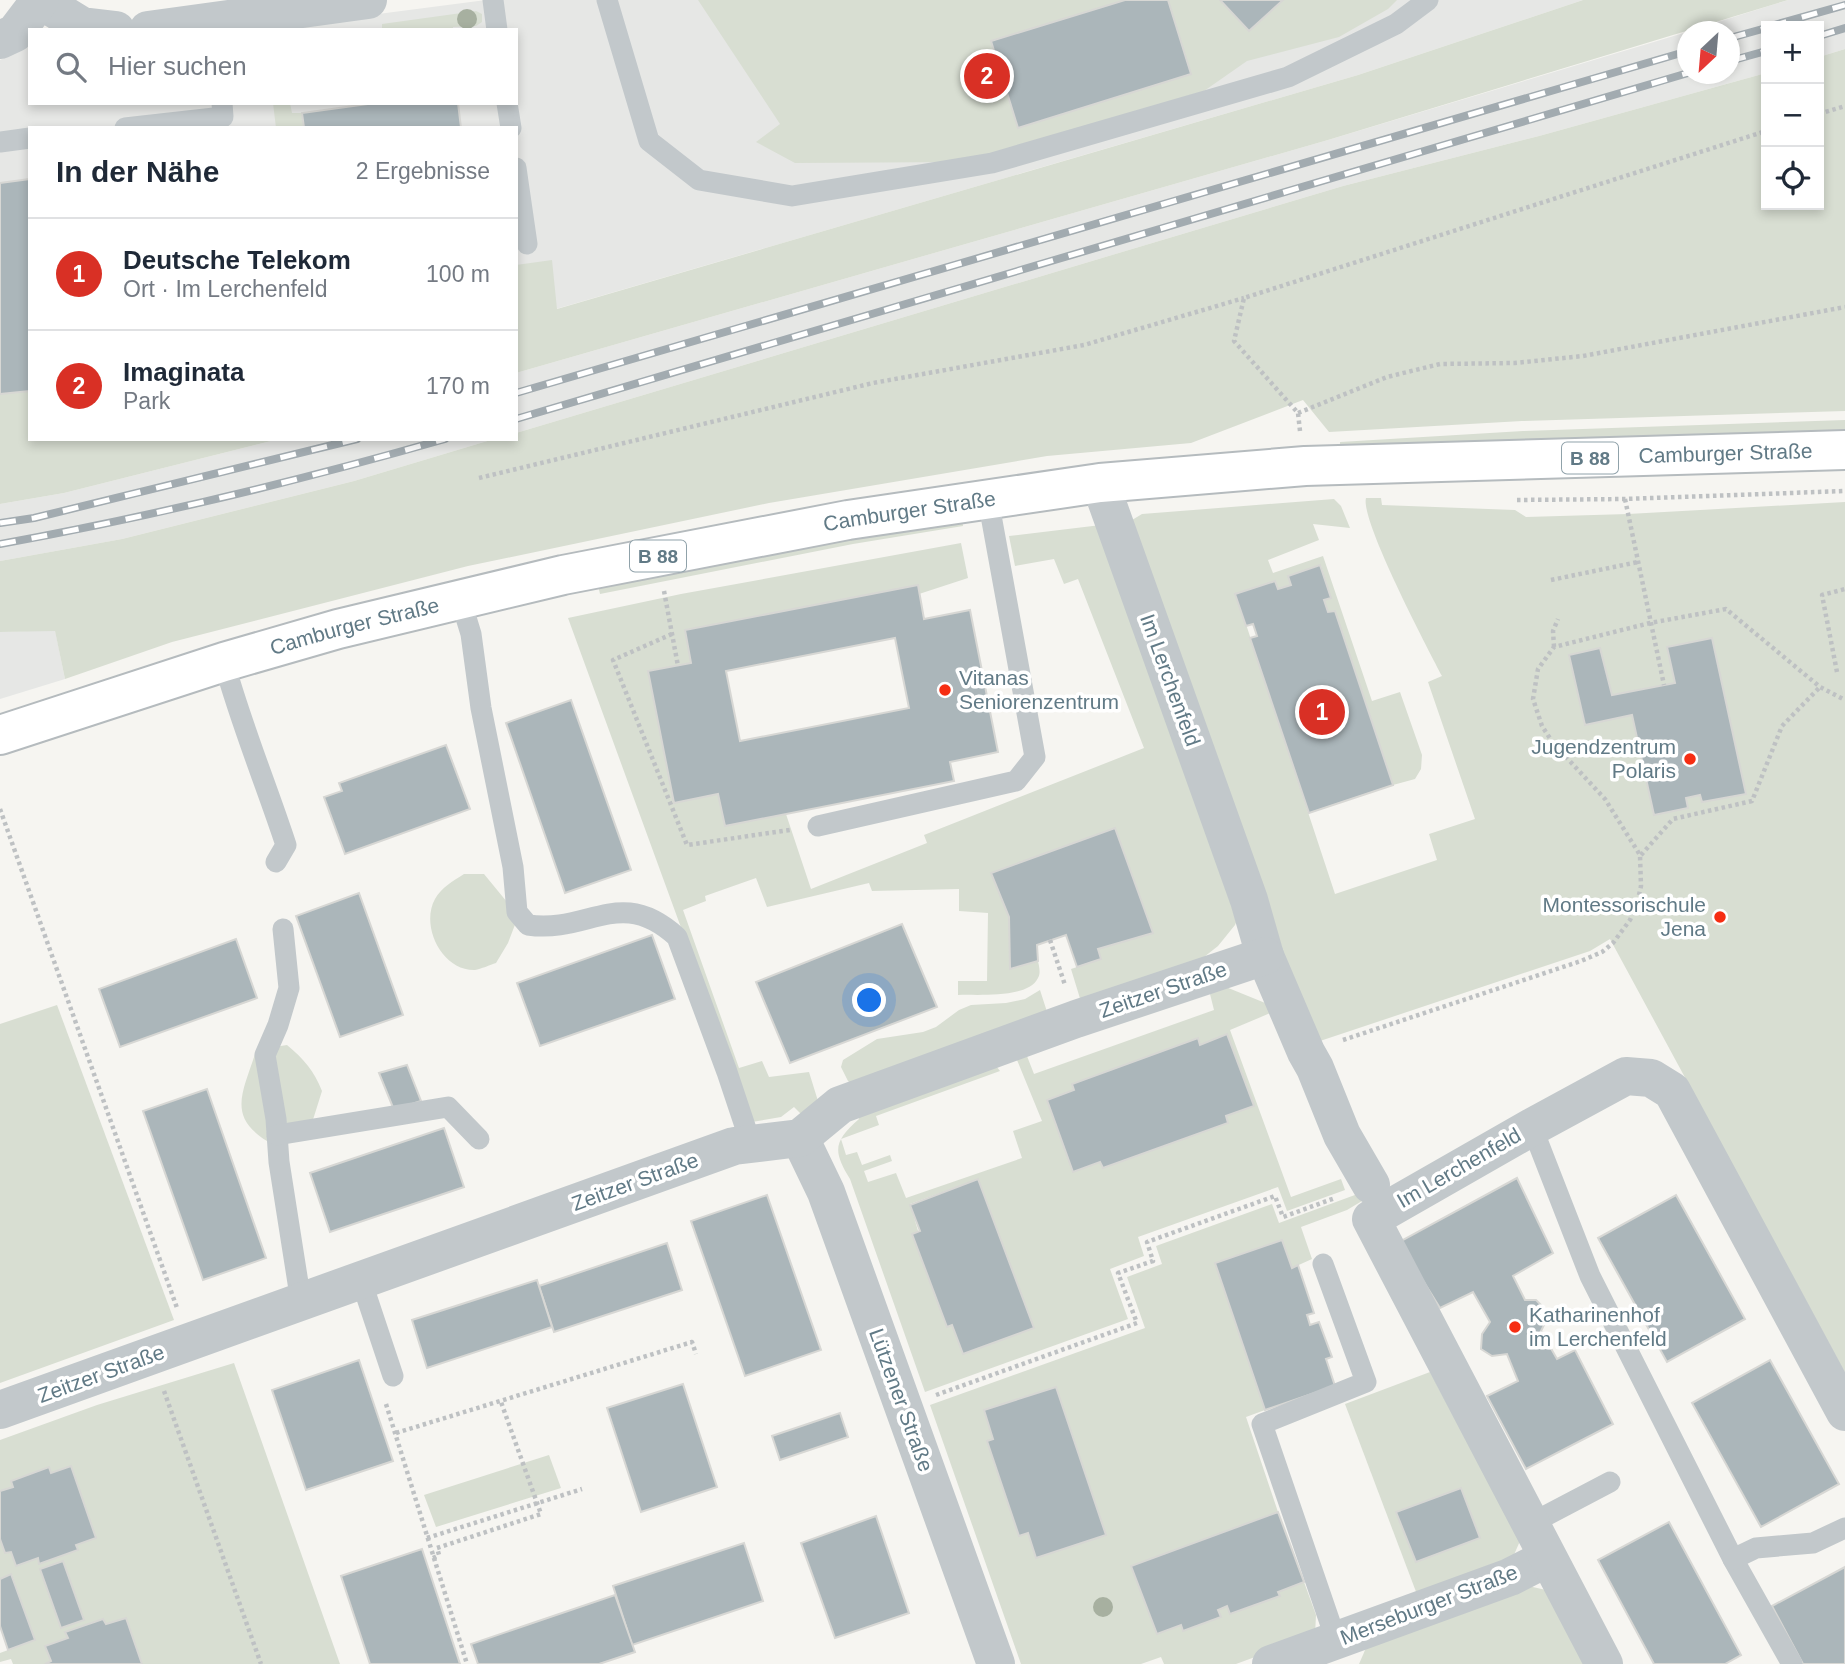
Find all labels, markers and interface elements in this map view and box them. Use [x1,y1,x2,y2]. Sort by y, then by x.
north arrow [1677,21,1740,84]
map controls [1761,21,1824,210]
button: + [1761,21,1824,84]
search box [28,28,518,105]
icon: search [52,48,90,86]
pin: 2 [964,50,1010,102]
text: Hier suchen [108,51,247,81]
button: − [1761,84,1824,147]
button: locate [1761,147,1824,210]
text: In der Nähe [56,155,219,188]
text: 2 Ergebnisse [356,158,490,184]
text: Deutsche Telekom [123,245,351,275]
text: 1 [73,261,85,287]
text: 100 m [426,261,490,287]
text: Ort · Im Lerchenfeld [123,276,328,302]
text: Imaginata [123,357,244,387]
text: 2 [73,373,85,399]
text: 170 m [426,373,490,399]
text: Park [123,388,170,414]
street label: Camburger Straße [1638,439,1813,467]
road number: B 88 [1562,442,1618,474]
street label: Camburger Straße [821,486,997,536]
road number: B 88 [630,540,686,572]
street label: Camburger Straße [267,593,441,659]
street label: Im Lerchenfeld [1136,611,1205,749]
place label: Vitanas Seniorenzentrum [959,666,1119,713]
marker: Vitanas Seniorenzentrum [937,682,953,698]
pin: 1 [1299,686,1345,738]
place label: Jugendzentrum Polaris [1531,735,1676,782]
marker: Jugendzentrum Polaris [1682,751,1698,767]
place label: Montessorischule Jena [1543,893,1706,940]
marker: Montessorischule Jena [1712,909,1728,925]
street label: Zeitzer Straße [1096,957,1229,1022]
your location [852,983,886,1017]
street label: Im Lerchenfeld [1393,1123,1525,1212]
street label: Zeitzer Straße [568,1148,701,1215]
place label: Katharinenhof im Lerchenfeld [1529,1303,1667,1350]
marker: Katharinenhof im Lerchenfeld [1507,1319,1523,1335]
street label: Lützener Straße [865,1325,938,1475]
street label: Zeitzer Straße [34,1340,167,1407]
street label: Merseburger Straße [1337,1560,1521,1649]

